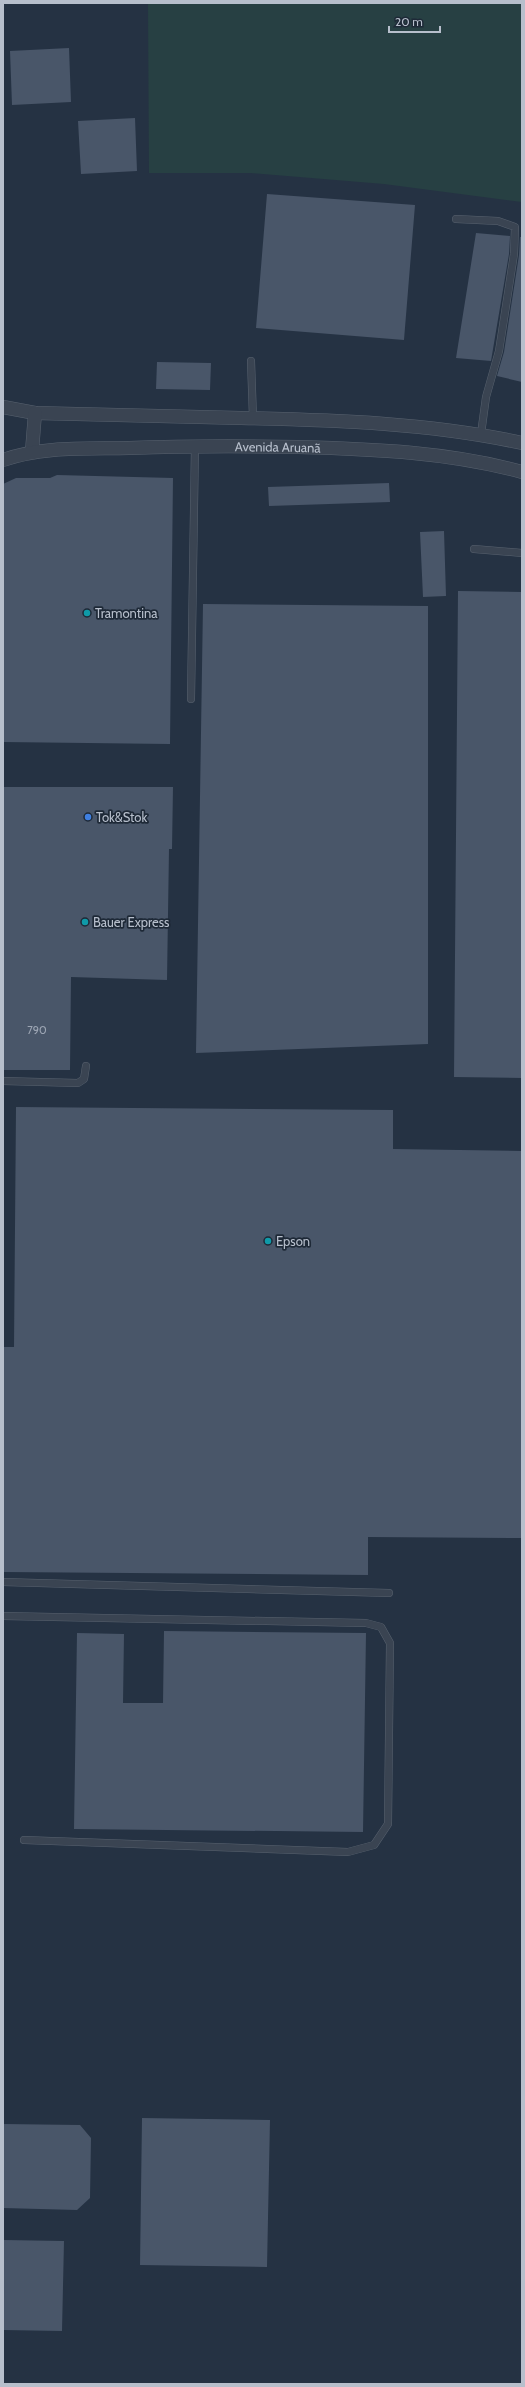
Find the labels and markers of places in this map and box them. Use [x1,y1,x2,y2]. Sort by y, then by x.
place label: Tramontina [95,605,158,621]
marker: Tramontina [82,608,92,618]
place label: Tok&Stok [96,809,148,825]
marker: Tok&Stok [83,812,93,822]
place label: Bauer Express [93,914,170,930]
marker: Bauer Express [80,917,90,927]
place label: Epson [276,1233,310,1249]
marker: Epson [263,1236,273,1246]

